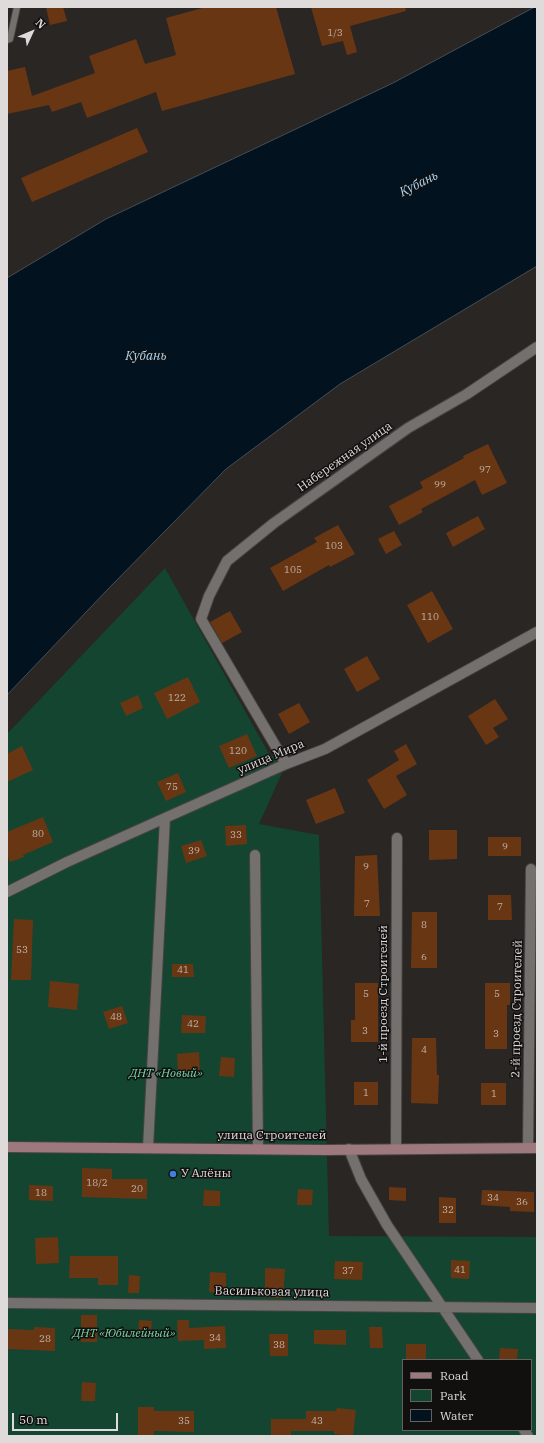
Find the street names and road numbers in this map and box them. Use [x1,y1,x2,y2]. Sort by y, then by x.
street label: Набережная улица [295,419,395,495]
street label: улица Мира [236,737,306,777]
street label: 1-й проезд Строителей [377,925,391,1063]
street label: 2-й проезд Строителей [509,940,525,1078]
street label: улица Строителей [218,1129,326,1143]
street label: Васильковая улица [215,1284,329,1300]

